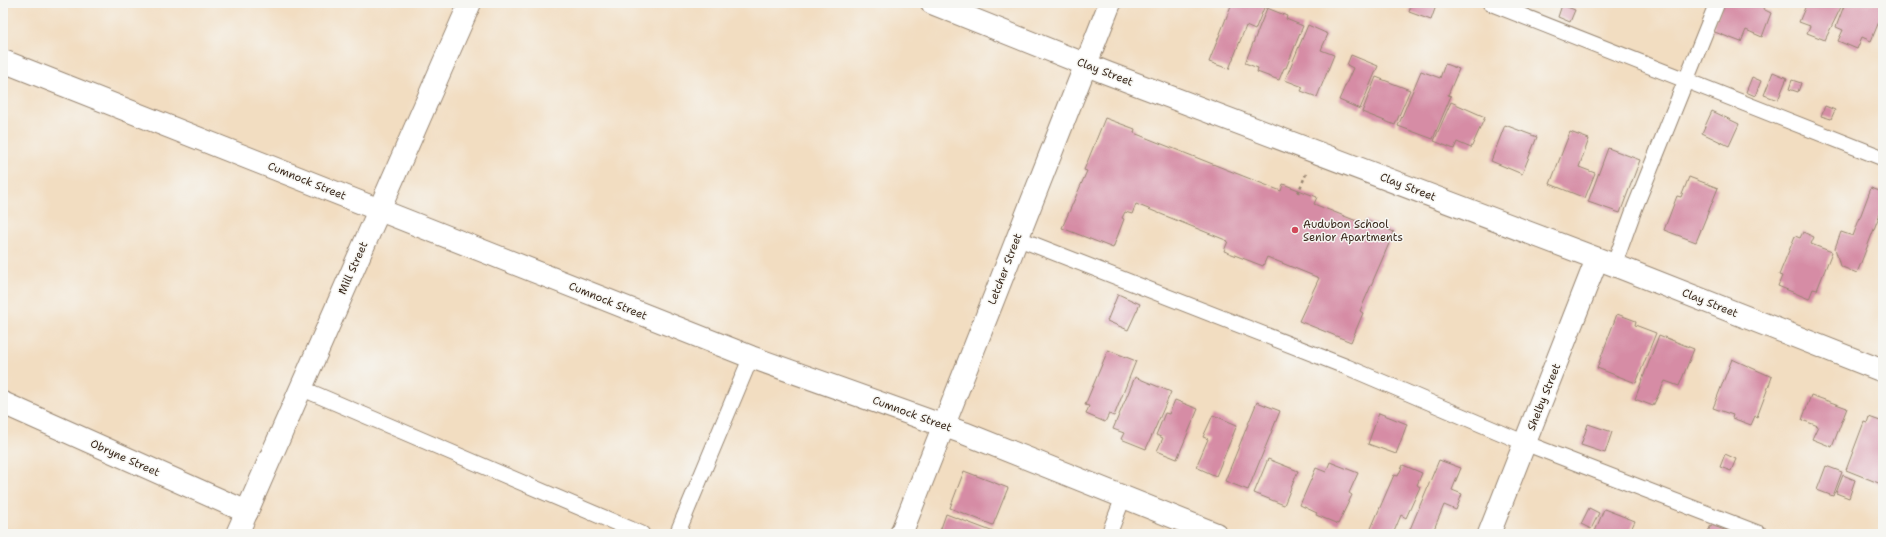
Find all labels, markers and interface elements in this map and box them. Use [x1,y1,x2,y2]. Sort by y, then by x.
street label: Clay Street [1075,54,1135,90]
street label: Cumnock Street [266,158,349,204]
street label: Clay Street [1378,169,1438,205]
place label: Audubon School Senior Apartments [1303,217,1403,245]
marker: Audubon School Senior Apartments [1290,225,1300,235]
street label: Letcher Street [984,231,1026,307]
street label: Mill Street [335,239,371,297]
street label: Cumnock Street [567,278,650,324]
street label: Clay Street [1680,285,1740,321]
street label: Shelby Street [1524,361,1564,433]
street label: Cumnock Street [870,393,954,435]
street label: Obryne Street [88,436,162,480]

